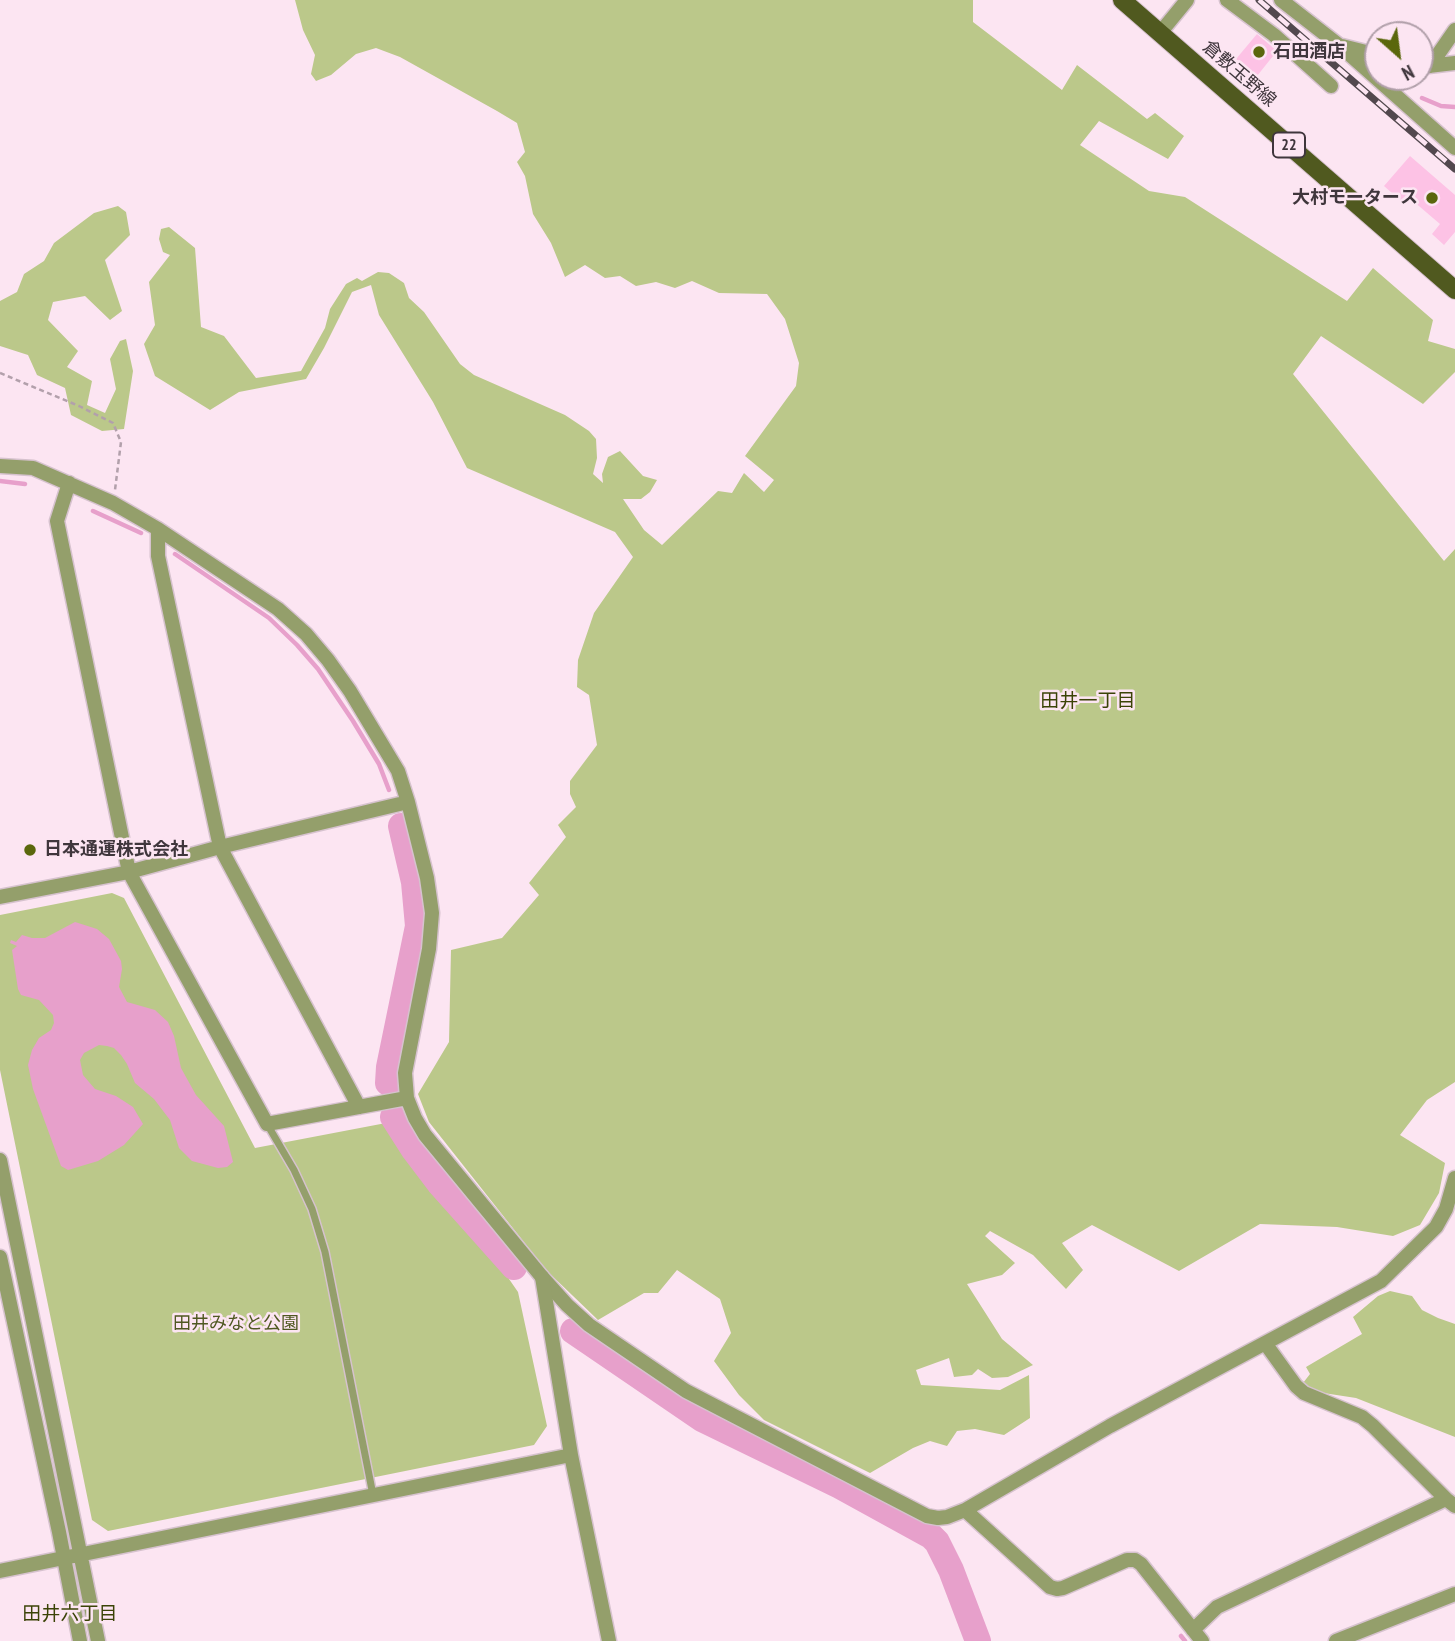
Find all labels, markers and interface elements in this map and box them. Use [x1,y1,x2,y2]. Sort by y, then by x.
north arrow [1364,21,1434,91]
street label: 倉敷玉野線 [1198,36,1280,112]
place label: 石田酒店 [1273,41,1345,63]
marker: 石田酒店 [1251,44,1267,60]
text: N [1398,60,1418,86]
road number: 22 [1273,132,1305,158]
place label: 大村モータース [1292,187,1418,209]
marker: 大村モータース [1424,190,1440,206]
district label: 田井一丁目 [1041,691,1135,713]
place label: 日本通運株式会社 [44,839,188,861]
marker: 日本通運株式会社 [22,842,38,858]
park label: 田井みなと公園 [173,1313,299,1335]
district label: 田井六丁目 [23,1604,117,1626]

